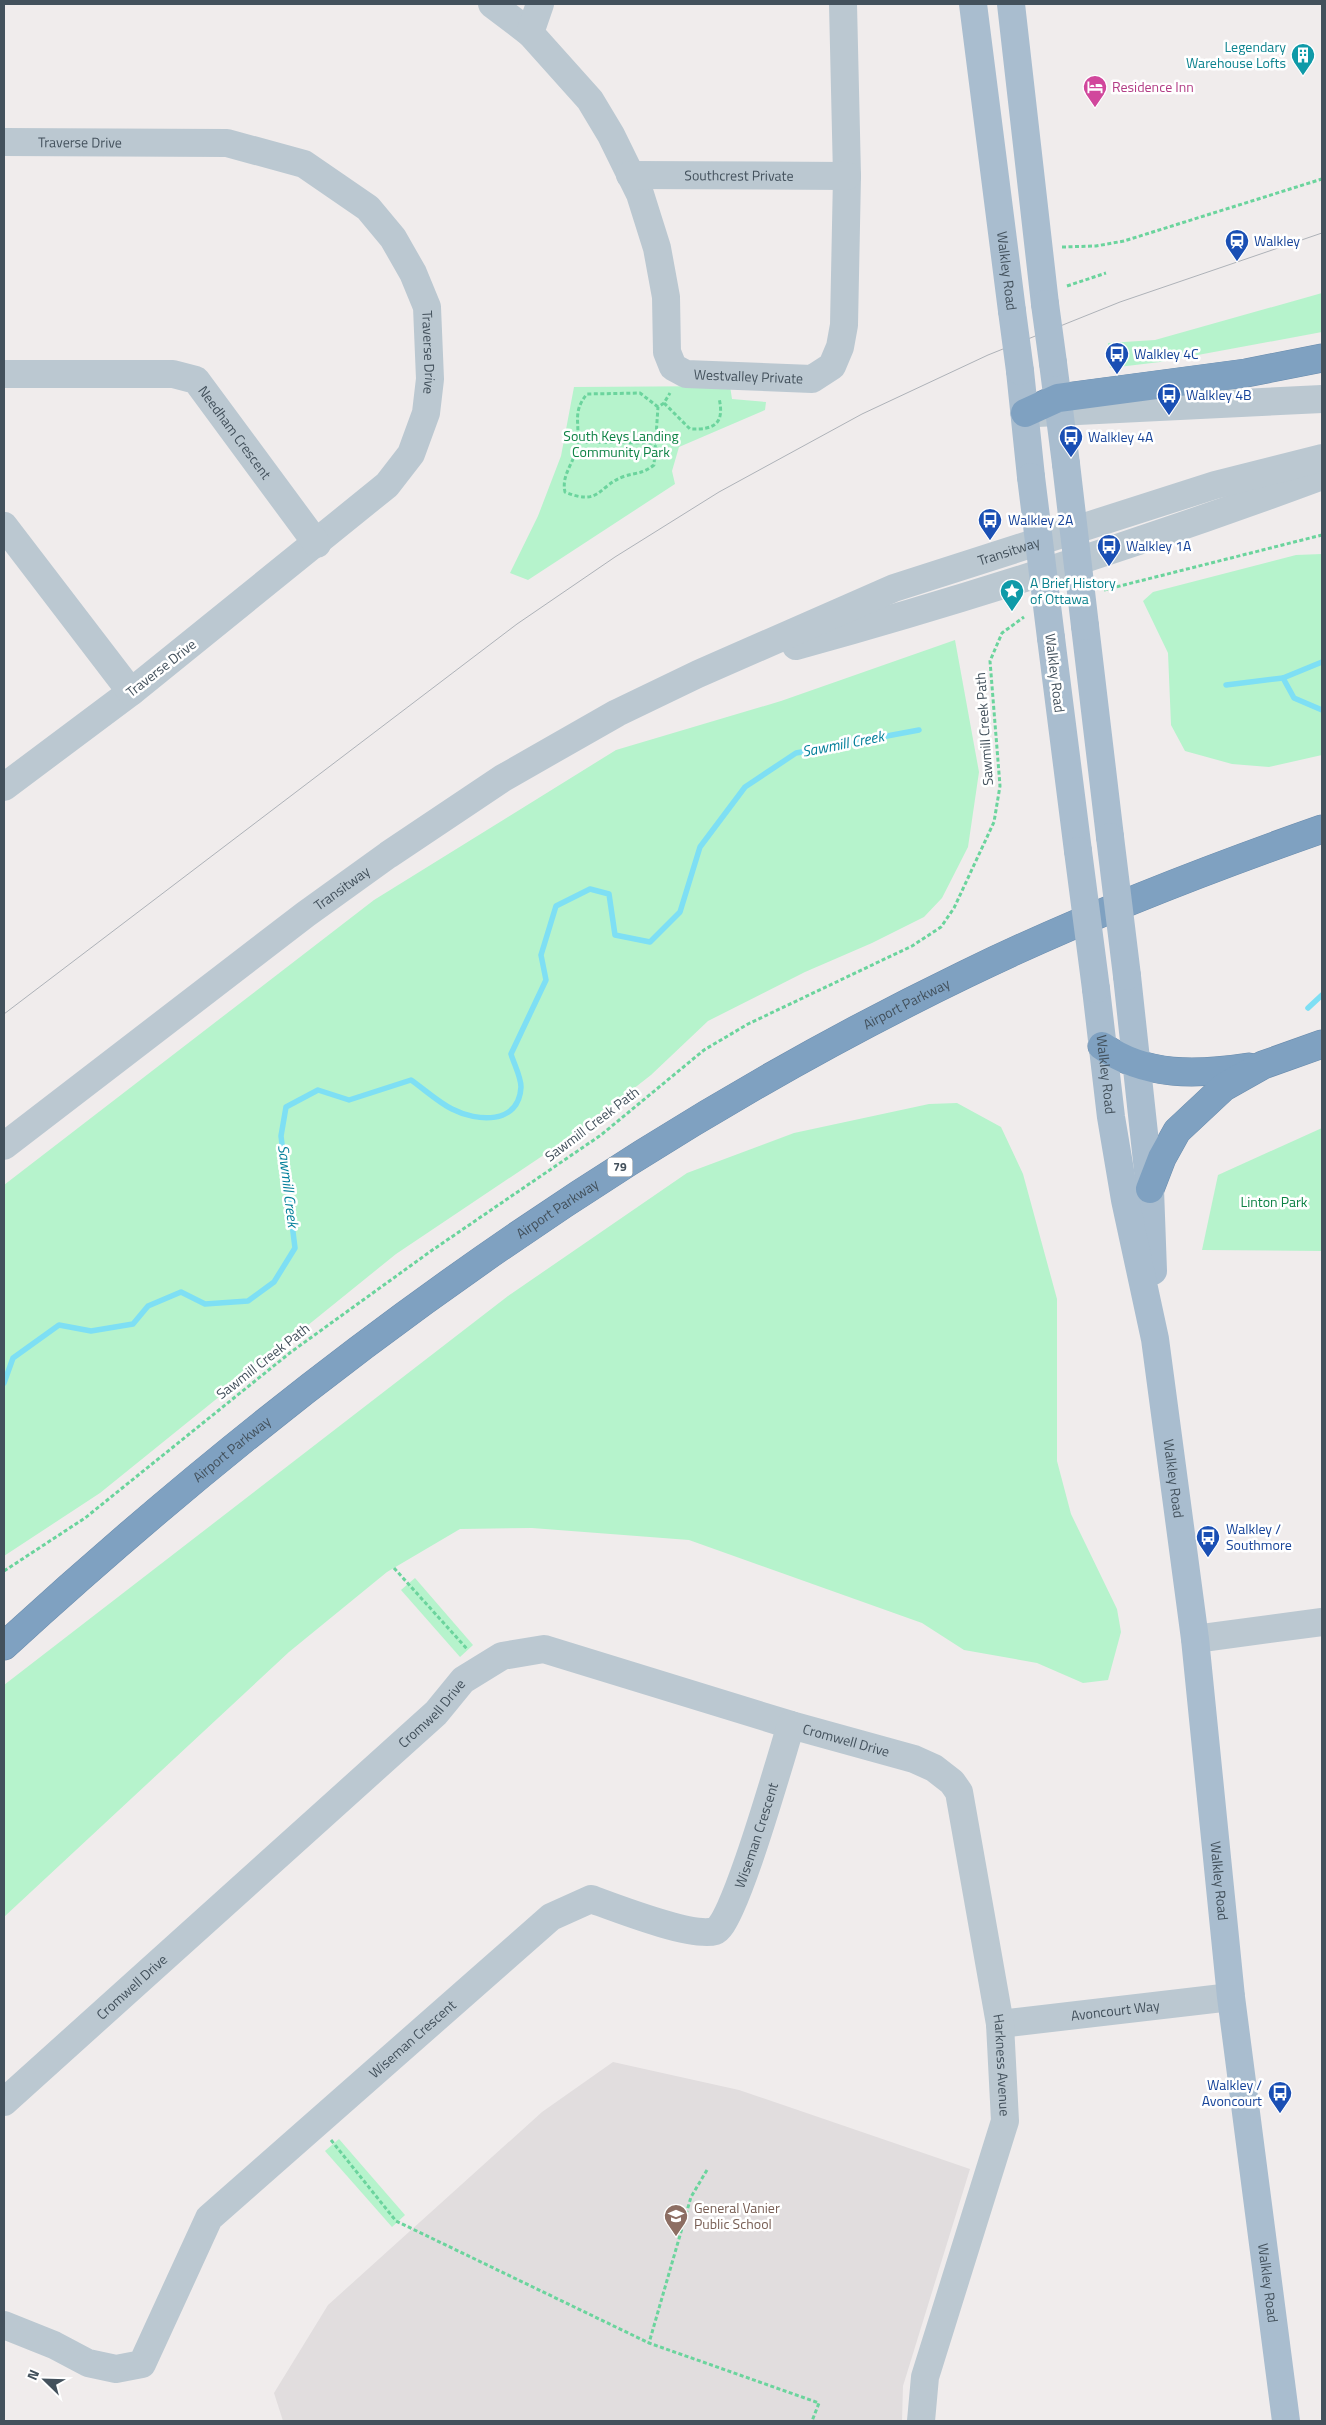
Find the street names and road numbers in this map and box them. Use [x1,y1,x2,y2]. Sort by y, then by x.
street label: Traverse Drive [38,131,122,153]
street label: Southcrest Private [684,164,794,186]
street label: Walkley Road [992,230,1023,312]
street label: Traverse Drive [417,310,441,395]
street label: Westvalley Private [693,363,804,389]
street label: Needham Crescent [194,381,277,483]
street label: Transitway [975,531,1043,571]
street label: Walkley Road [1040,632,1071,714]
street label: Traverse Drive [121,634,200,702]
street label: Sawmill Creek Path [969,672,998,786]
street label: Transitway [309,860,374,915]
street label: Airport Parkway [859,972,953,1034]
street label: Walkley Road [1091,1034,1122,1115]
street label: Sawmill Creek Path [540,1081,643,1166]
road number: 79 [608,1158,632,1176]
street label: Airport Parkway [512,1173,603,1243]
street label: Sawmill Creek Path [212,1317,314,1404]
street label: Airport Parkway [188,1410,275,1487]
street label: Walkley Road [1158,1438,1190,1519]
street label: Cromwell Drive [393,1674,470,1753]
street label: Cromwell Drive [800,1718,892,1762]
street label: Wiseman Crescent [728,1780,783,1891]
street label: Walkley Road [1205,1840,1234,1921]
street label: Cromwell Drive [91,1949,172,2024]
street label: Wiseman Crescent [364,1994,460,2083]
street label: Avoncourt Way [1070,1994,1161,2026]
street label: Harkness Avenue [988,2012,1016,2117]
street label: Walkley Road [1253,2242,1284,2324]

